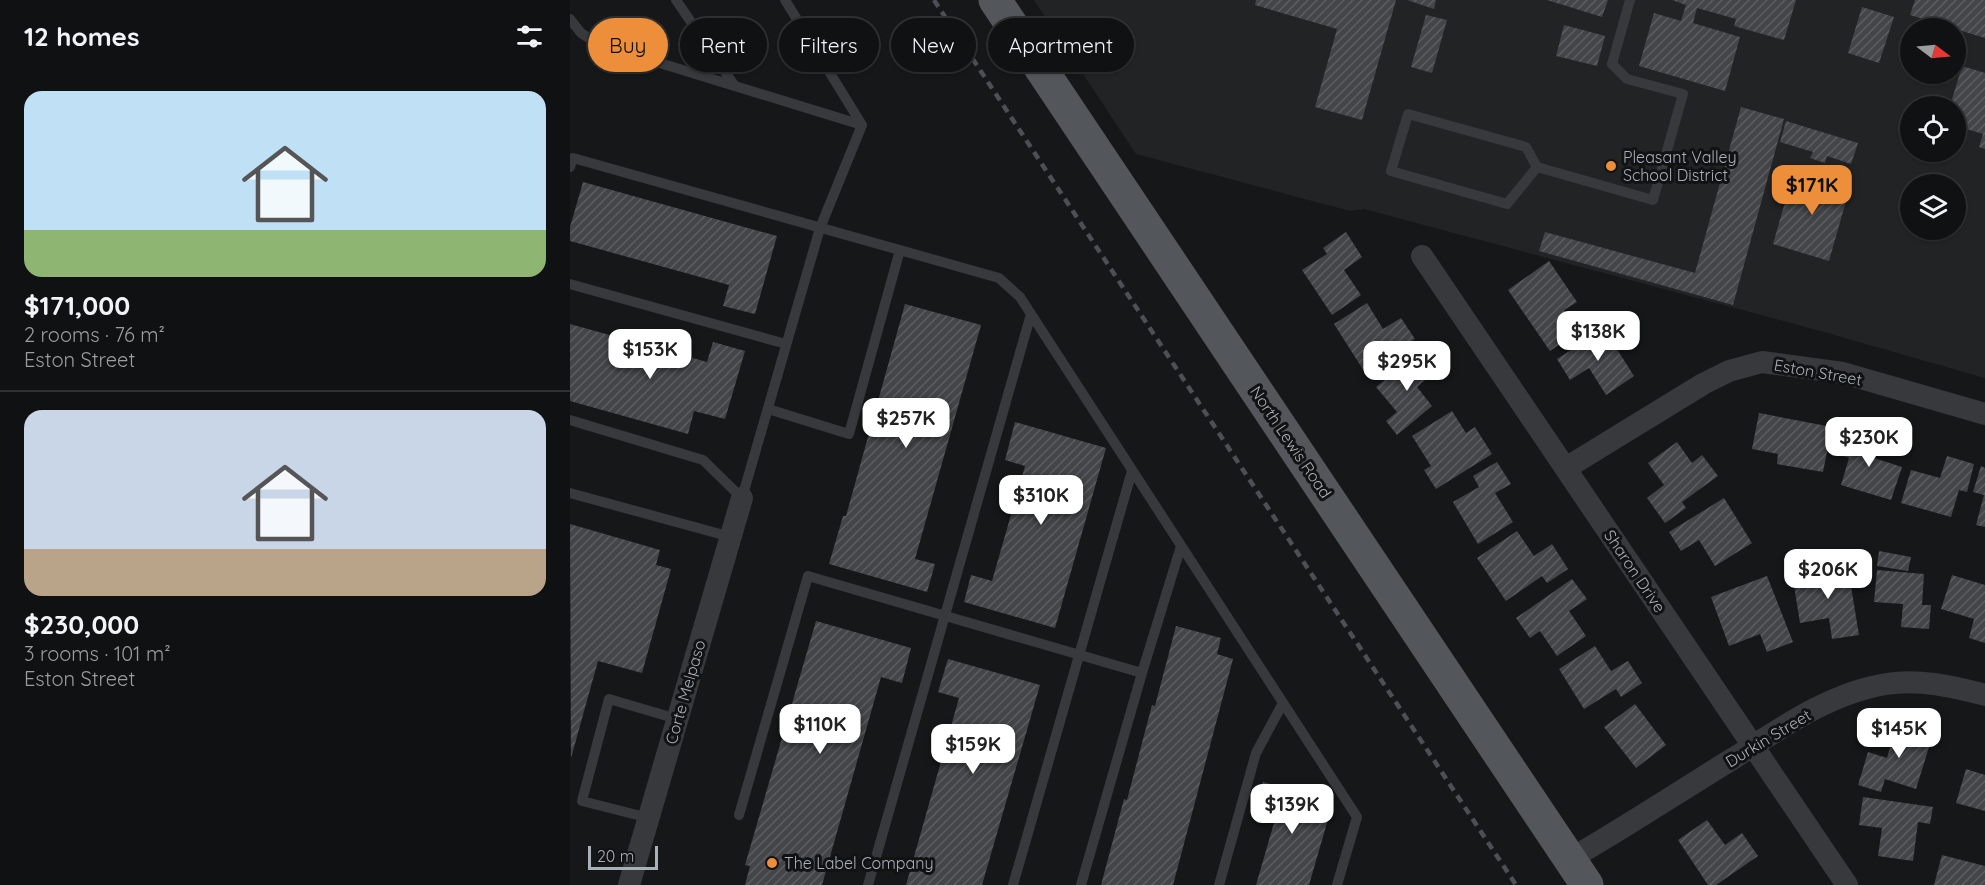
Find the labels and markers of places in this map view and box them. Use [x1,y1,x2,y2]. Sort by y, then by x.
place label: Pleasant Valley School District [1623,147,1737,185]
marker: Pleasant Valley School District [1604,159,1618,173]
pin: $171K [1770,165,1854,216]
pin: $138K [1556,311,1640,362]
pin: $153K [608,329,692,380]
pin: $295K [1365,341,1449,392]
pin: $257K [864,398,948,449]
pin: $230K [1827,417,1911,468]
pin: $310K [999,475,1083,526]
pin: $206K [1786,549,1870,600]
pin: $110K [778,704,862,755]
pin: $145K [1857,708,1941,759]
pin: $159K [931,724,1015,775]
pin: $139K [1250,784,1334,835]
place label: The Label Company [784,853,934,873]
marker: The Label Company [765,856,779,870]

